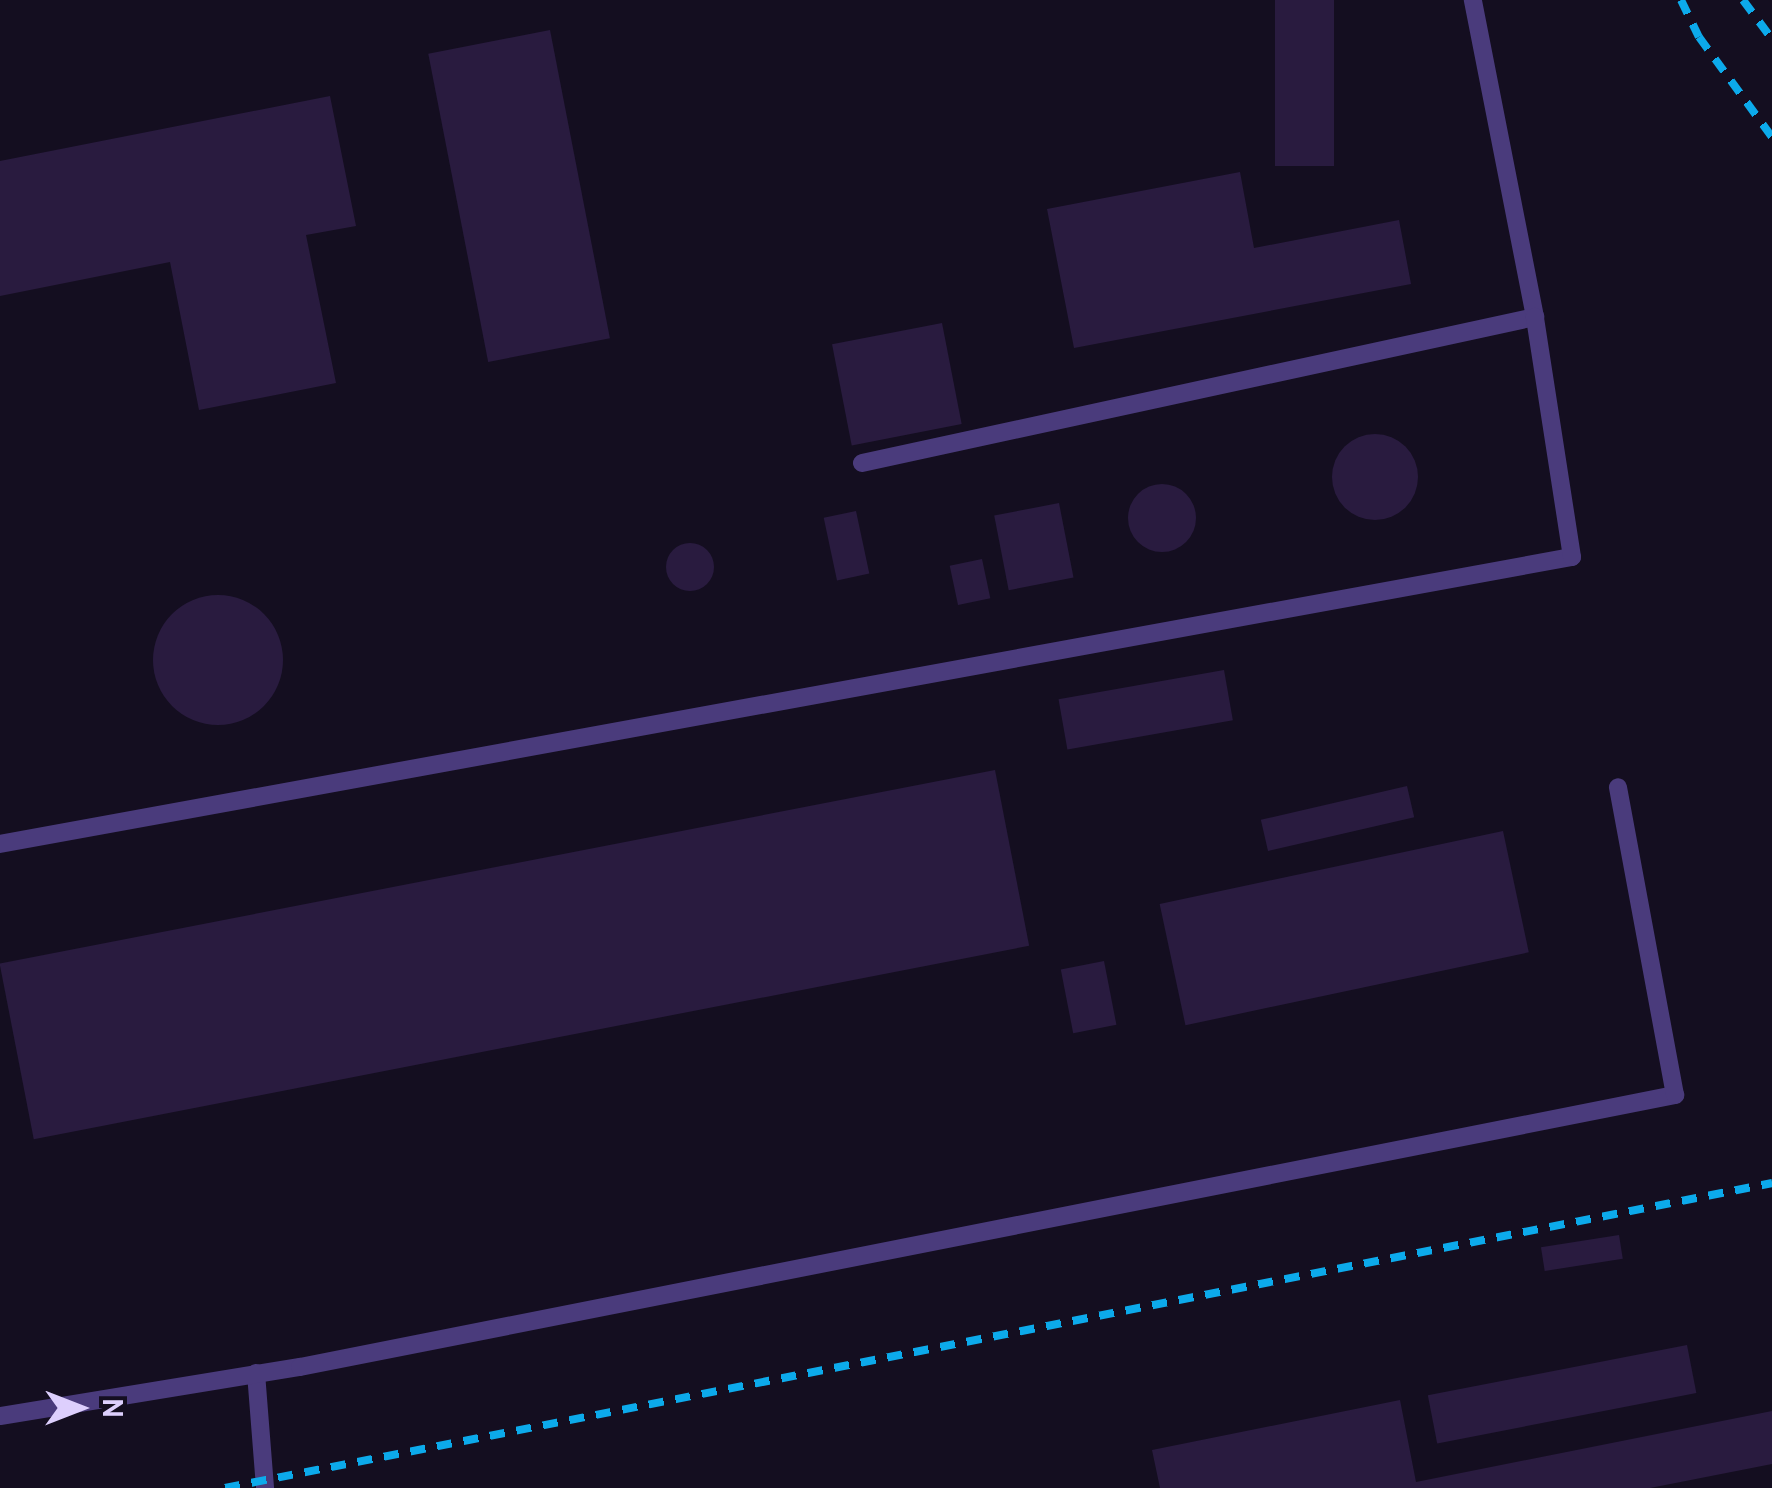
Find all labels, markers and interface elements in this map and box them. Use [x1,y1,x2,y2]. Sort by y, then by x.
north arrow [30,1358,130,1458]
text: N [92,1398,128,1418]

